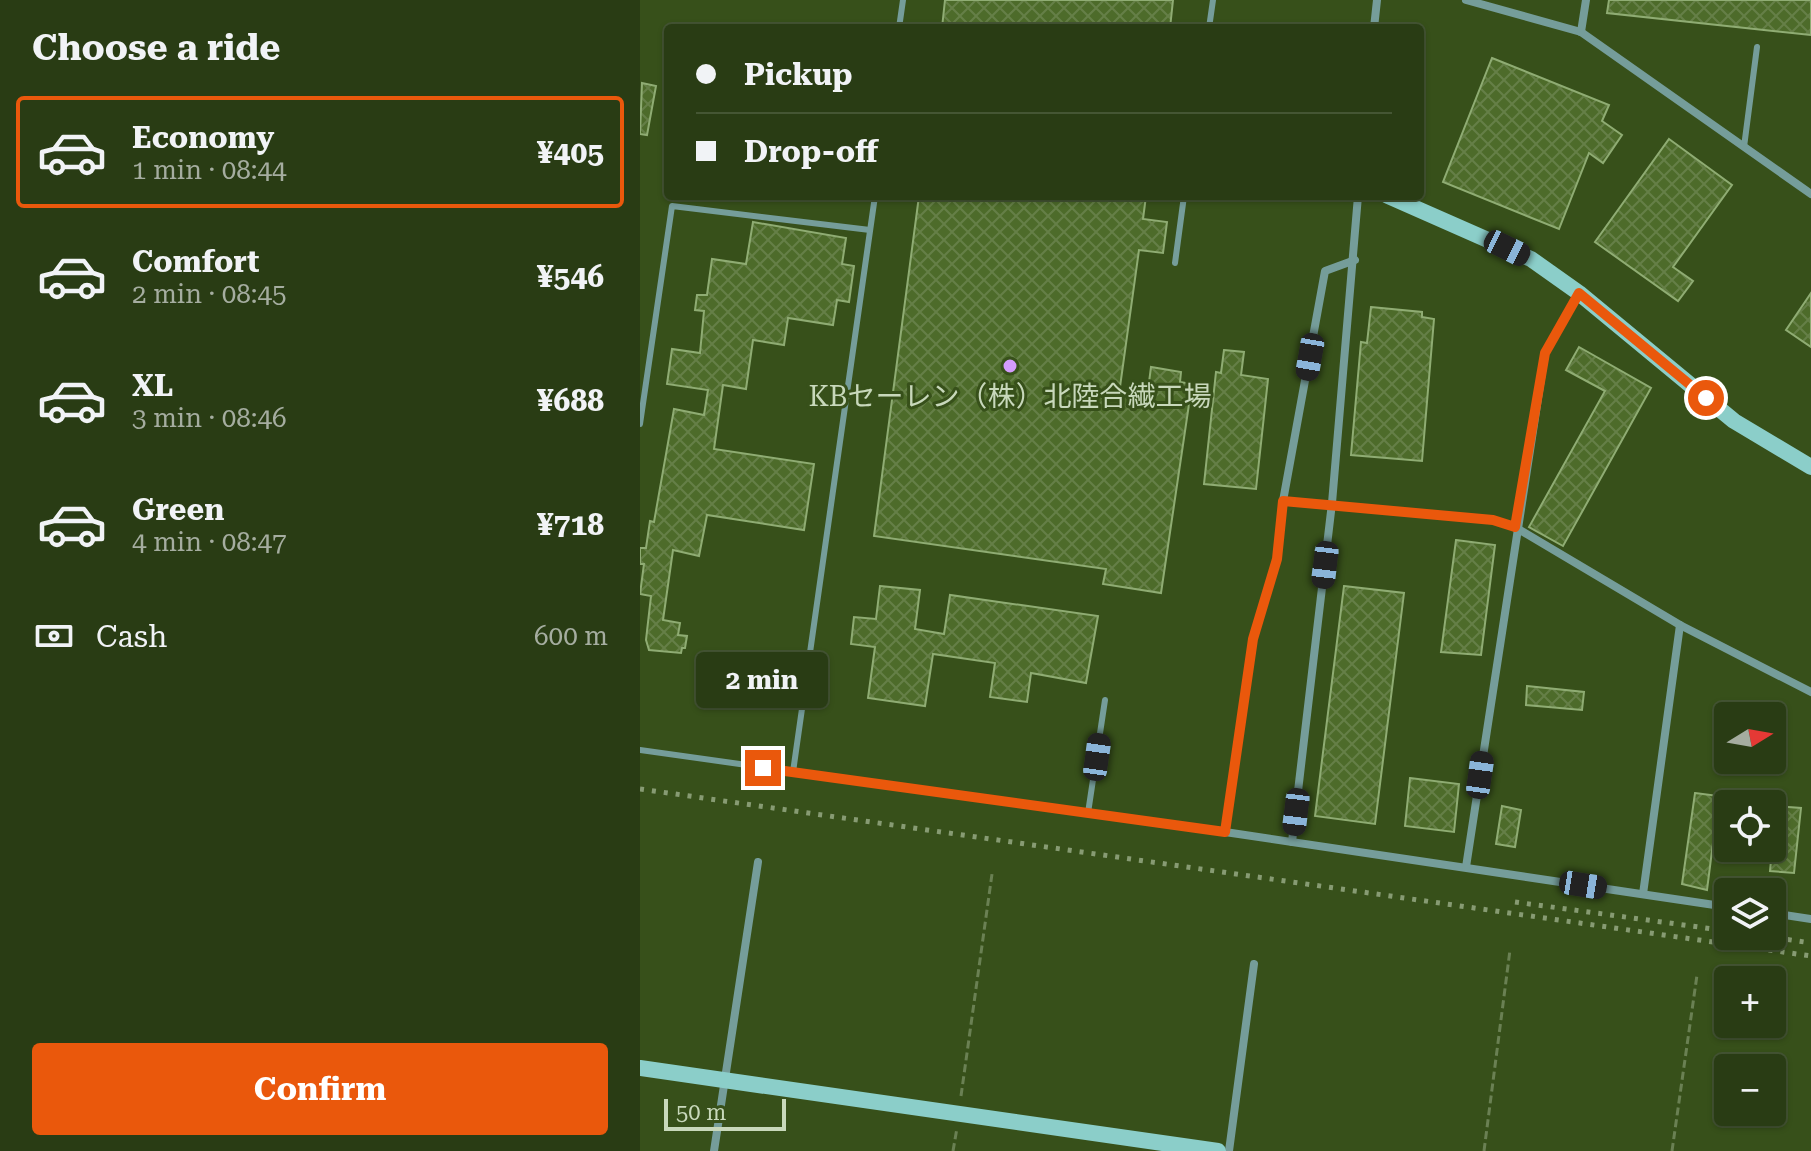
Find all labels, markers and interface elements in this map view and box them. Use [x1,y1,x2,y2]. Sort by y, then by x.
text: Choose a ride [32,27,280,69]
text: Pickup [744,57,852,92]
icon: car [36,116,108,188]
text: Economy [132,120,274,155]
text: Drop-off [744,134,878,169]
text: ¥405 [537,135,604,170]
text: 1 min · 08:44 [132,155,287,185]
car [1480,227,1534,269]
icon: car [36,240,108,312]
text: Comfort [132,244,259,279]
text: ¥546 [537,259,604,294]
text: 2 min · 08:45 [132,279,287,309]
car [1294,331,1326,383]
marker: KBセーレン（株）北陸合繊工場 [1001,357,1019,375]
icon: car [36,364,108,436]
text: XL [132,368,173,403]
place label: KBセーレン（株）北陸合繊工場 [808,380,1212,413]
route start [1688,380,1724,416]
text: ¥688 [537,383,604,418]
text: 3 min · 08:46 [132,403,287,433]
icon: car [36,488,108,560]
text: Green [132,492,224,527]
text: ¥718 [537,507,604,542]
text: 4 min · 08:47 [132,527,287,557]
car [1310,540,1340,590]
icon: cash [32,614,76,658]
text: Cash [96,619,167,654]
text: 600 m [534,621,608,651]
callout: 2 min [697,652,829,708]
text: 2 min [726,665,798,695]
north arrow [1714,702,1786,774]
map controls [1714,702,1786,1126]
car [1082,732,1112,782]
route end [745,750,781,786]
car [1465,750,1495,800]
car [1281,787,1311,837]
button: locate [1714,790,1786,862]
car [1557,869,1609,901]
button: layers [1714,878,1786,950]
button: + [1714,966,1786,1038]
button: Confirm [32,1043,608,1135]
button: − [1714,1054,1786,1126]
scale bar [664,1095,786,1131]
text: 50 m [676,1100,726,1125]

